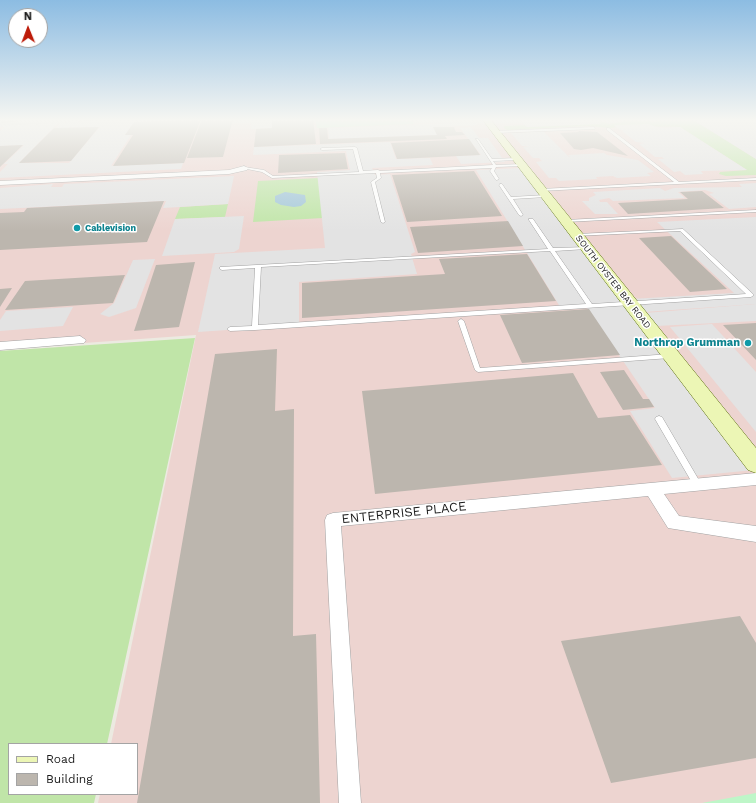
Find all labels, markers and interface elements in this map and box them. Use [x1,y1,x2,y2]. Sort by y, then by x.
north arrow [8,8,48,48]
text: N [24,10,32,23]
marker: Cablevision [72,223,82,233]
place label: Cablevision [85,223,136,233]
street label: SOUTH OYSTER BAY ROAD [573,233,653,331]
place label: Northrop Grumman [634,336,740,350]
marker: Northrop Grumman [743,338,753,348]
street label: ENTERPRISE PLACE [341,499,467,527]
legend [8,743,138,795]
text: Road [46,752,75,766]
text: Building [46,772,93,786]

